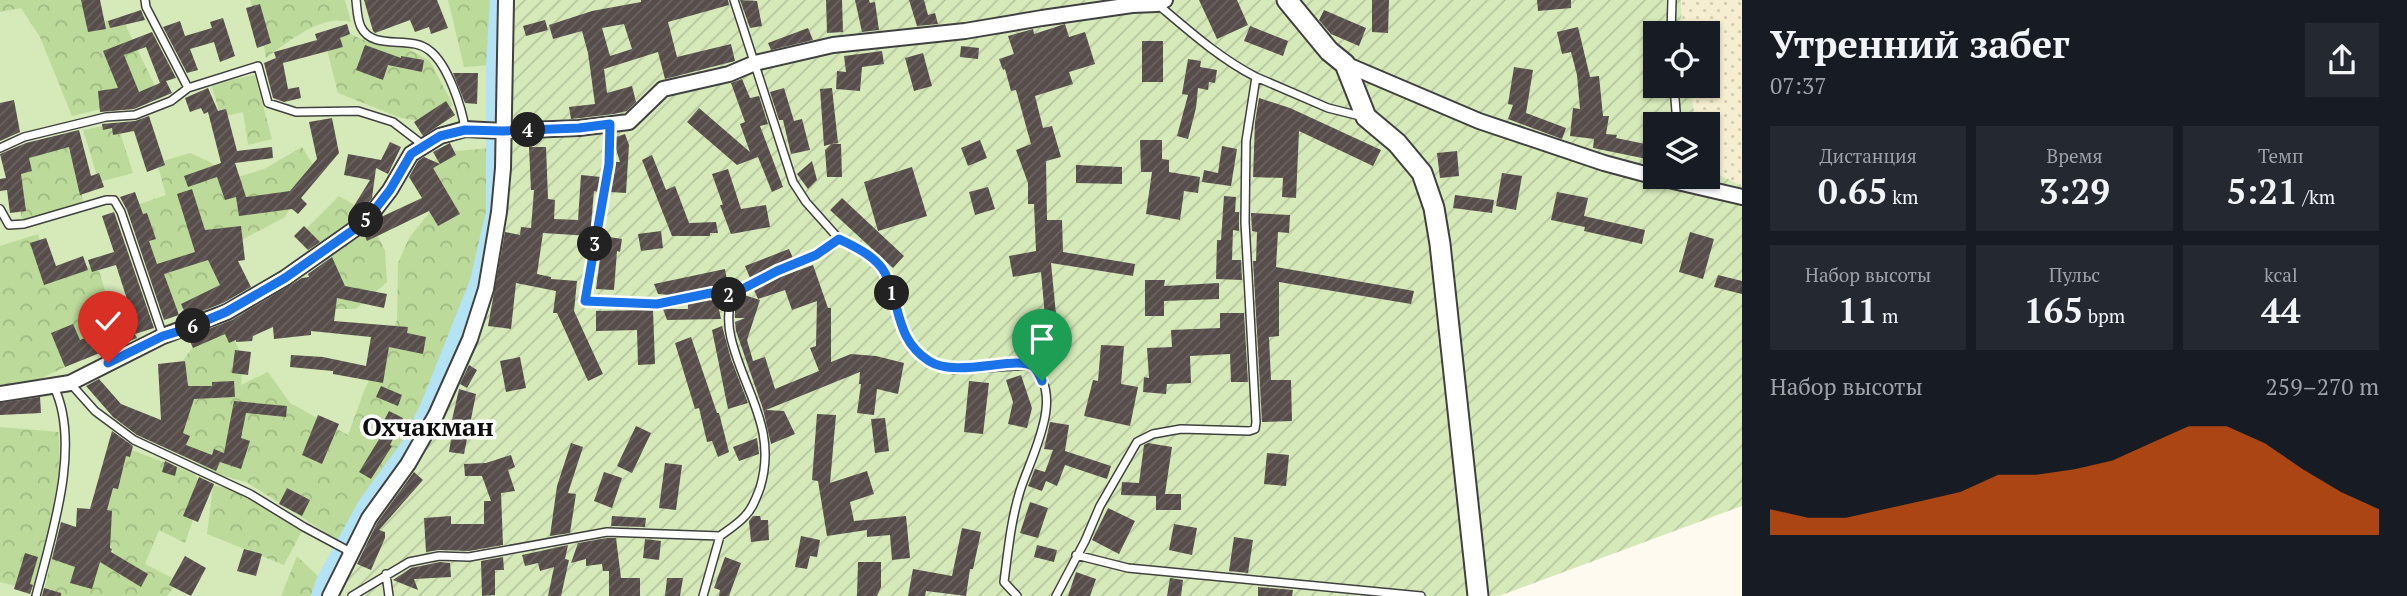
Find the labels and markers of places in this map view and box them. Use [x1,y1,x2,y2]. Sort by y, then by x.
pin: 4 [510,113,546,148]
pin: 5 [348,202,384,238]
pin: 3 [578,226,612,262]
pin: 1 [874,276,910,310]
pin: 2 [712,278,746,312]
pin [78,291,138,363]
pin: 6 [176,308,210,344]
pin [1012,309,1072,381]

